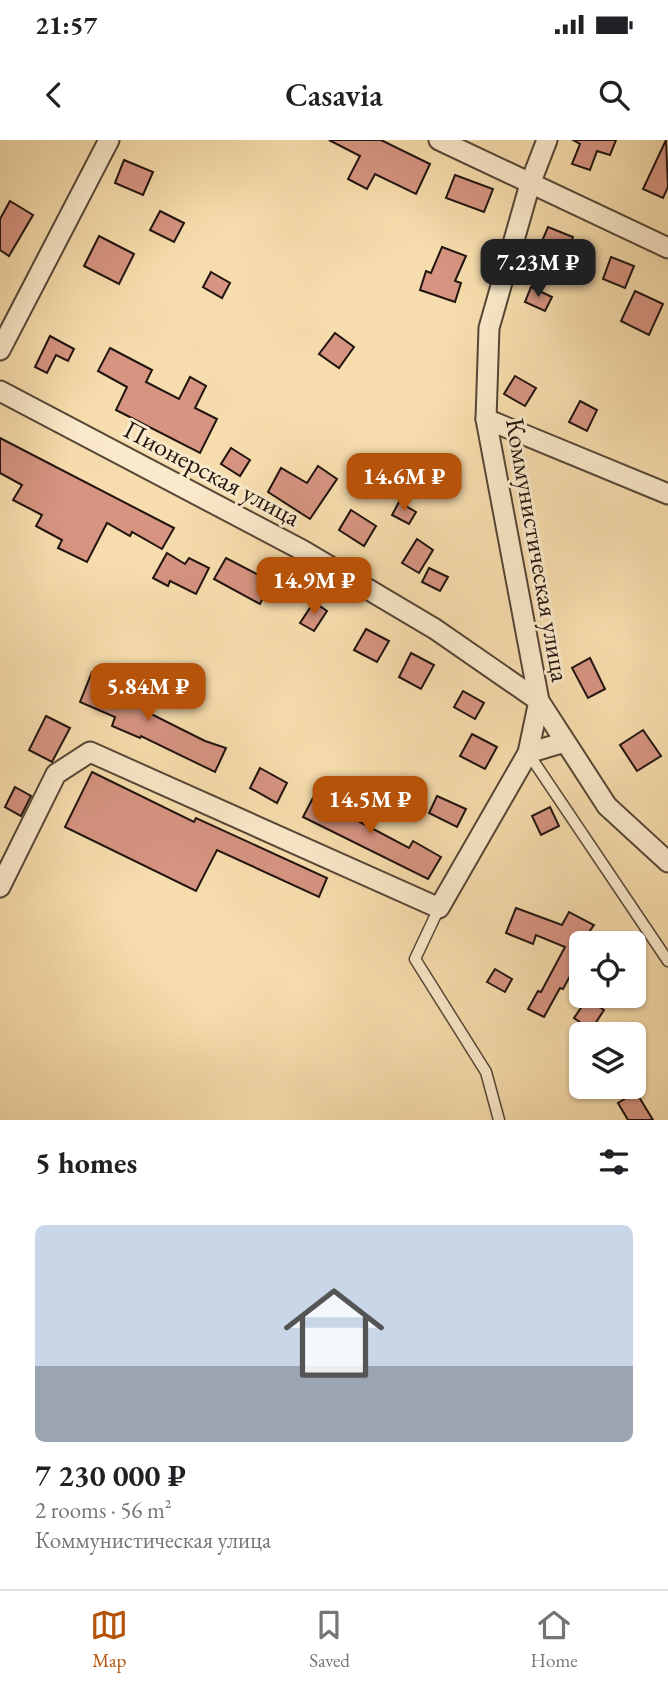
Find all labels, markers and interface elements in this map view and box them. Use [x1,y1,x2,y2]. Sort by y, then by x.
text: 21:57 [35,8,97,42]
text: Casavia [285,74,383,116]
icon: back [35,76,73,114]
icon: search [595,76,633,114]
pin: 7.23M ₽ [473,240,603,299]
text: 7.23M ₽ [497,247,579,277]
street label: Пионерская улица [118,412,307,534]
street label: Коммунистическая улица [498,416,578,685]
pin: 14.6M ₽ [339,454,469,513]
text: 14.6M ₽ [363,461,445,491]
pin: 14.9M ₽ [249,558,379,617]
text: 14.9M ₽ [273,565,355,595]
pin: 5.84M ₽ [83,664,213,723]
text: 5.84M ₽ [107,671,189,701]
pin: 14.5M ₽ [305,776,435,836]
text: 14.5M ₽ [329,784,411,814]
map controls [569,931,646,1099]
button: locate [569,931,646,1008]
button: layers [569,1022,646,1099]
text: 5 homes [35,1143,137,1182]
icon: filters [595,1143,633,1181]
icon: home [271,1270,397,1396]
text: 7 230 000 ₽ [35,1456,186,1495]
text: 2 rooms · 56 m² [35,1495,172,1525]
text: Коммунистическая улица [35,1525,271,1555]
tab: Map [90,1606,128,1673]
tab: Saved [309,1606,350,1673]
tab: Home [531,1606,578,1673]

